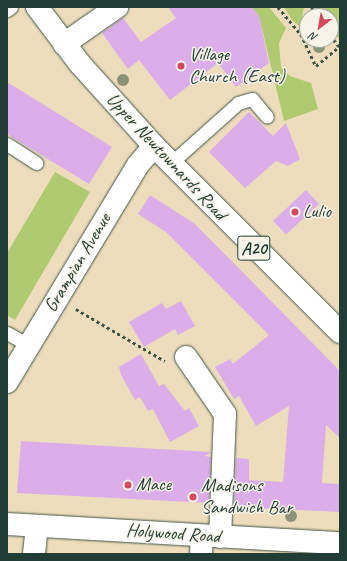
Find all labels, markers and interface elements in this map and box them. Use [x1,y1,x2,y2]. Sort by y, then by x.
north arrow [299,8,339,48]
text: N [307,30,320,45]
place label: Village Church (East) [189,44,285,88]
marker: Village Church (East) [176,61,186,71]
street label: Upper Newtownards Road [101,89,231,225]
place label: Lulio [303,201,331,223]
marker: Lulio [290,207,300,217]
street label: Grampian Avenue [40,209,116,317]
road number: A20 [237,232,271,264]
place label: Mace [136,474,171,496]
place label: Madisons Sandwich Bar [201,475,293,519]
marker: Mace [123,480,133,490]
marker: Madisons Sandwich Bar [188,492,198,502]
street label: Holywood Road [125,519,221,549]

